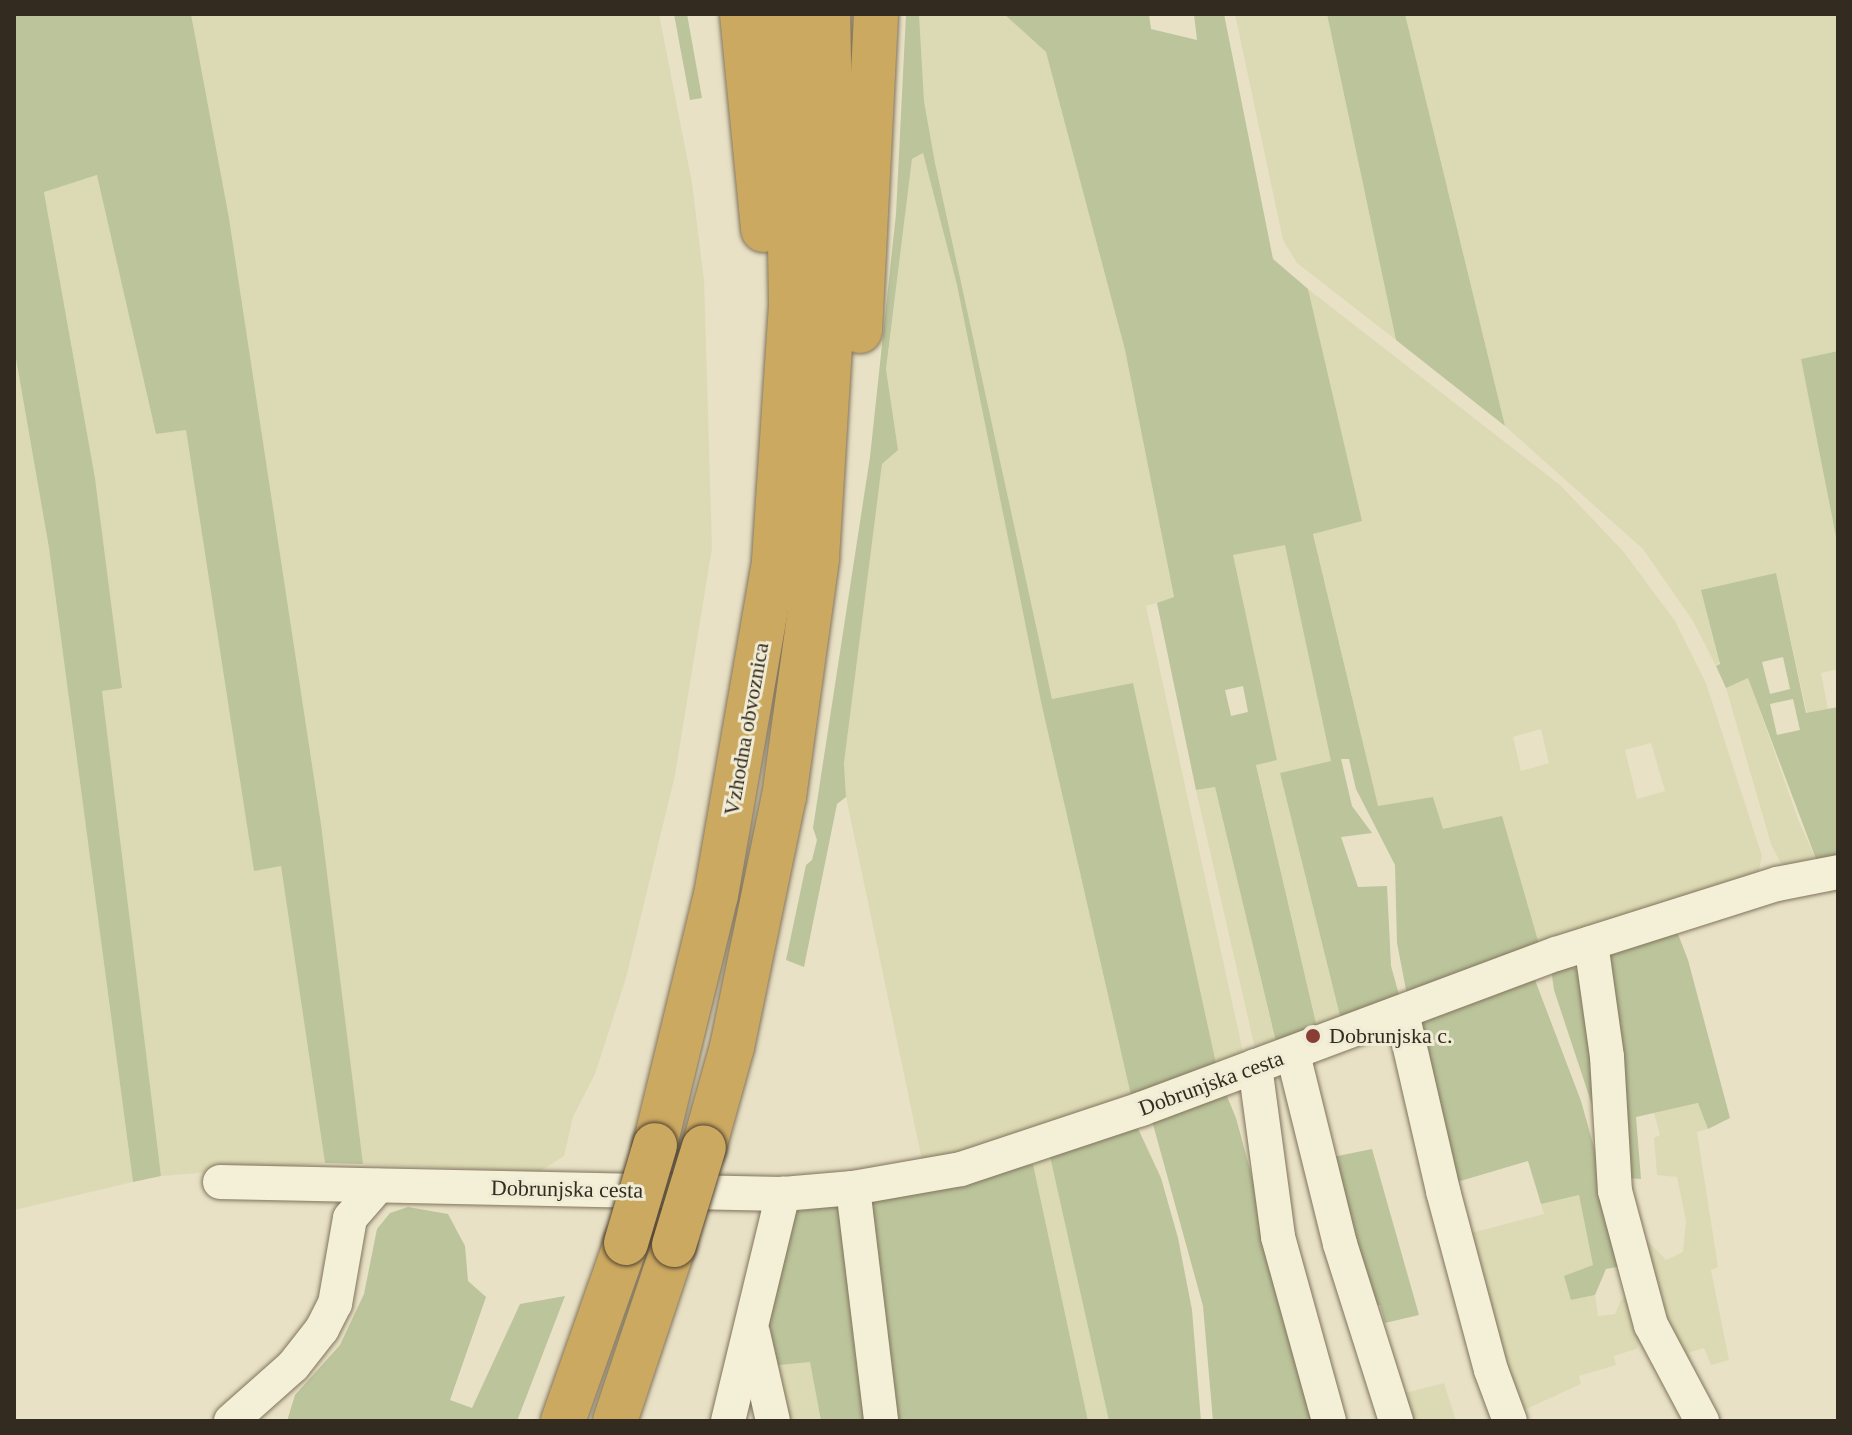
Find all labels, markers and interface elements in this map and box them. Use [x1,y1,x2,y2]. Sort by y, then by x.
street label: Vzhodna obvoznica [718,640,774,818]
place label: Dobrunjska c. [1329,1023,1452,1049]
marker: Dobrunjska c. [1304,1027,1322,1045]
street label: Dobrunjska cesta [1135,1045,1287,1121]
street label: Dobrunjska cesta [491,1174,643,1204]

